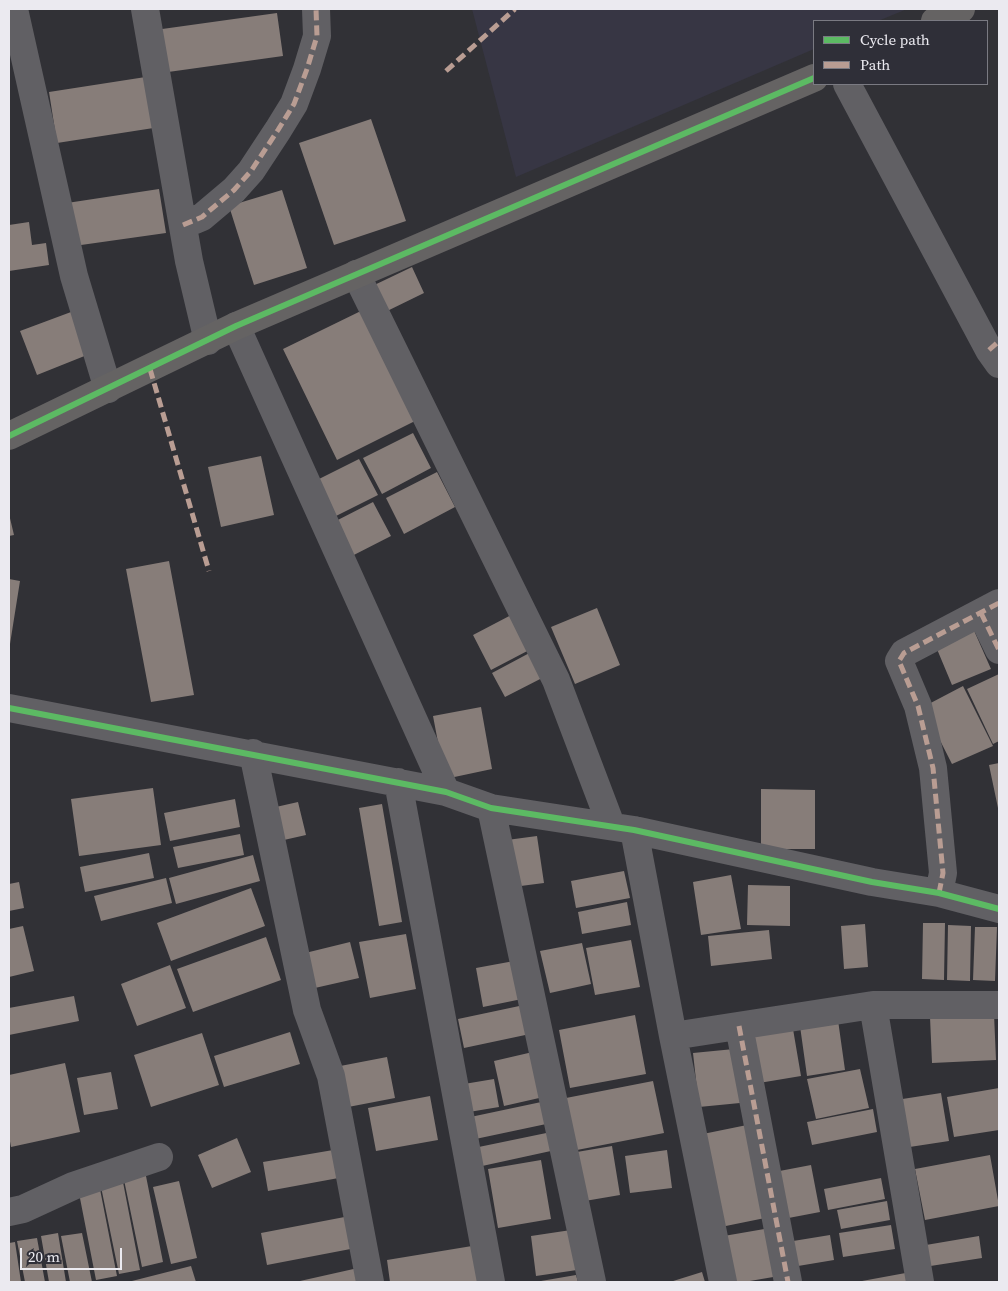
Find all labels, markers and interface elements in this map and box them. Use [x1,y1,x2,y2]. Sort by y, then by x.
legend [813,20,988,85]
text: Cycle path [860,29,930,50]
text: Path [860,54,890,75]
scale bar [22,1238,125,1270]
text: 20 m [28,1246,60,1267]

